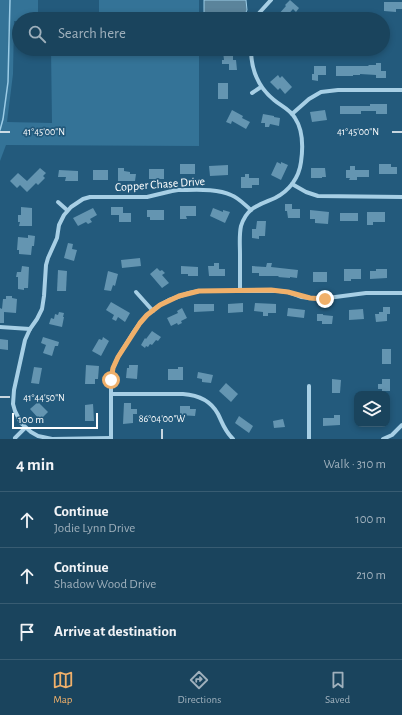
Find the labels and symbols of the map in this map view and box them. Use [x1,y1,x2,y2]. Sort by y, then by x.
text: 41°45'00"N [23,127,65,137]
text: 41°45'00"N [337,127,379,137]
street label: Copper Chase Drive [114,175,206,193]
route end [316,290,334,308]
route start [102,371,120,389]
text: 41°44'50"N [23,393,65,403]
scale bar [12,411,98,430]
text: 86°04'00"W [139,414,185,424]

